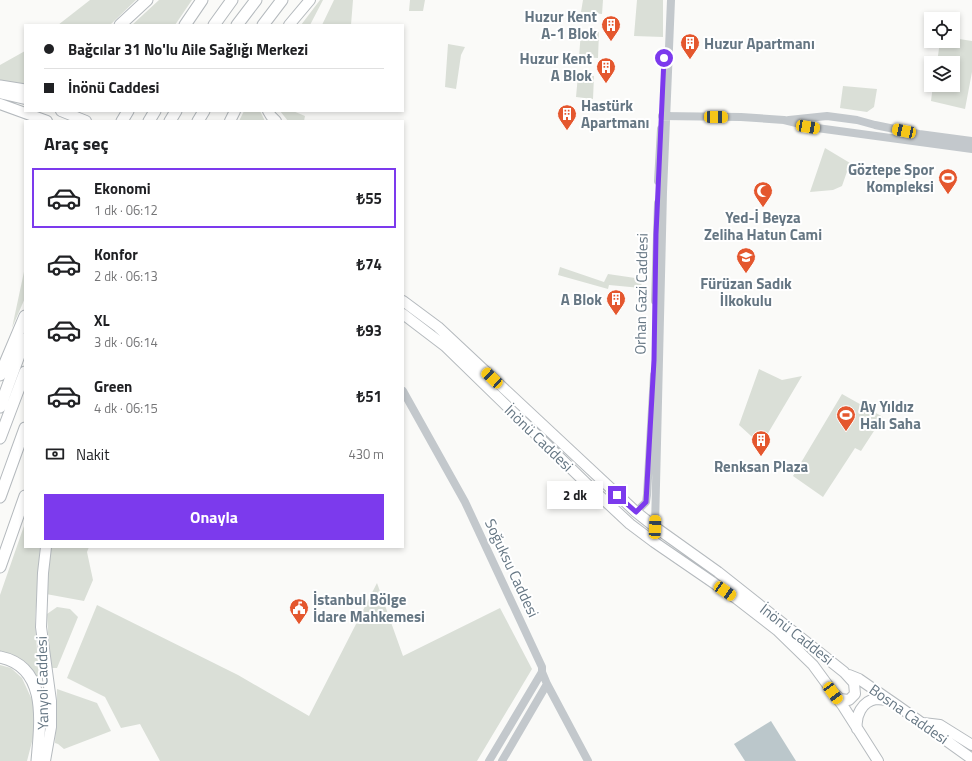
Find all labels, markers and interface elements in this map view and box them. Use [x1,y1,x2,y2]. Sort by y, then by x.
place label: Huzur Kent A-1 Blok [525,5,598,45]
map controls [924,12,960,92]
button: locate [924,12,960,48]
building icon: Huzur Kent A-1 Blok [600,14,622,42]
building icon: Huzur Apartmanı [679,32,701,60]
place label: Huzur Apartmanı [704,32,815,55]
text: Bağcılar 31 No'lu Aile Sağlığı Merkezi [68,38,308,61]
place label: Huzur Kent A Blok [520,47,593,87]
route start [655,49,673,67]
building icon: Huzur Kent A Blok [595,56,617,84]
button: layers [924,56,960,92]
text: İnönü Caddesi [68,76,159,99]
place label: Hastürk Apartmanı [581,94,649,134]
building icon: Hastürk Apartmanı [556,103,578,131]
car [704,111,728,123]
car [795,119,821,135]
car [891,123,917,139]
text: Araç seç [44,130,108,157]
place label: Göztepe Spor Kompleksi [848,158,934,198]
sports icon: Göztepe Spor Kompleksi [937,167,959,195]
text: Ekonomi [94,177,151,200]
icon: car [46,180,82,216]
mosque icon: Yed-İ Beyza Zeliha Hatun Cami [752,180,774,208]
text: ₺55 [357,187,382,210]
text: 1 dk · 06:12 [94,200,158,220]
place label: Yed-İ Beyza Zeliha Hatun Cami [704,206,822,246]
street label: Orhan Gazi Caddesi [628,233,654,355]
text: Konfor [94,243,138,266]
icon: car [46,246,82,282]
school or university icon: Fürüzan Sadık İlkokulu [735,246,757,274]
text: ₺74 [357,253,382,276]
text: 2 dk · 06:13 [94,266,158,286]
place label: Fürüzan Sadık İlkokulu [700,272,792,312]
place label: A Blok [561,288,602,311]
building icon: A Blok [605,288,627,316]
text: XL [94,309,110,332]
icon: car [46,312,82,348]
text: ₺93 [357,319,382,342]
text: 3 dk · 06:14 [94,332,158,352]
car [479,365,505,391]
text: Green [94,375,132,398]
icon: car [46,378,82,414]
text: ₺51 [357,385,382,408]
place label: Ay Yıldız Halı Saha [860,395,921,435]
text: 4 dk · 06:15 [94,398,158,418]
street label: İnönü Caddesi [499,399,579,477]
sports icon: Ay Yıldız Halı Saha [835,404,857,432]
building icon: Renksan Plaza [750,429,772,457]
icon: cash [44,443,66,465]
text: Nakit [76,443,109,466]
text: 430 m [348,444,384,464]
place label: Renksan Plaza [714,455,808,478]
callout: 2 dk [547,481,603,509]
text: 2 dk [563,485,587,505]
route end [608,486,626,504]
button: Onayla [44,494,384,540]
street label: Soğuksu Caddesi [479,515,545,621]
car [649,515,661,539]
car [712,579,738,603]
place label: İstanbul Bölge İdare Mahkemesi [313,588,425,628]
public building icon: İstanbul Bölge İdare Mahkemesi [288,597,310,625]
street label: İnönü Caddesi [755,598,839,670]
street label: Yanyol Caddesi [30,636,54,730]
street label: Bosna Caddesi [865,678,953,750]
car [821,680,845,706]

